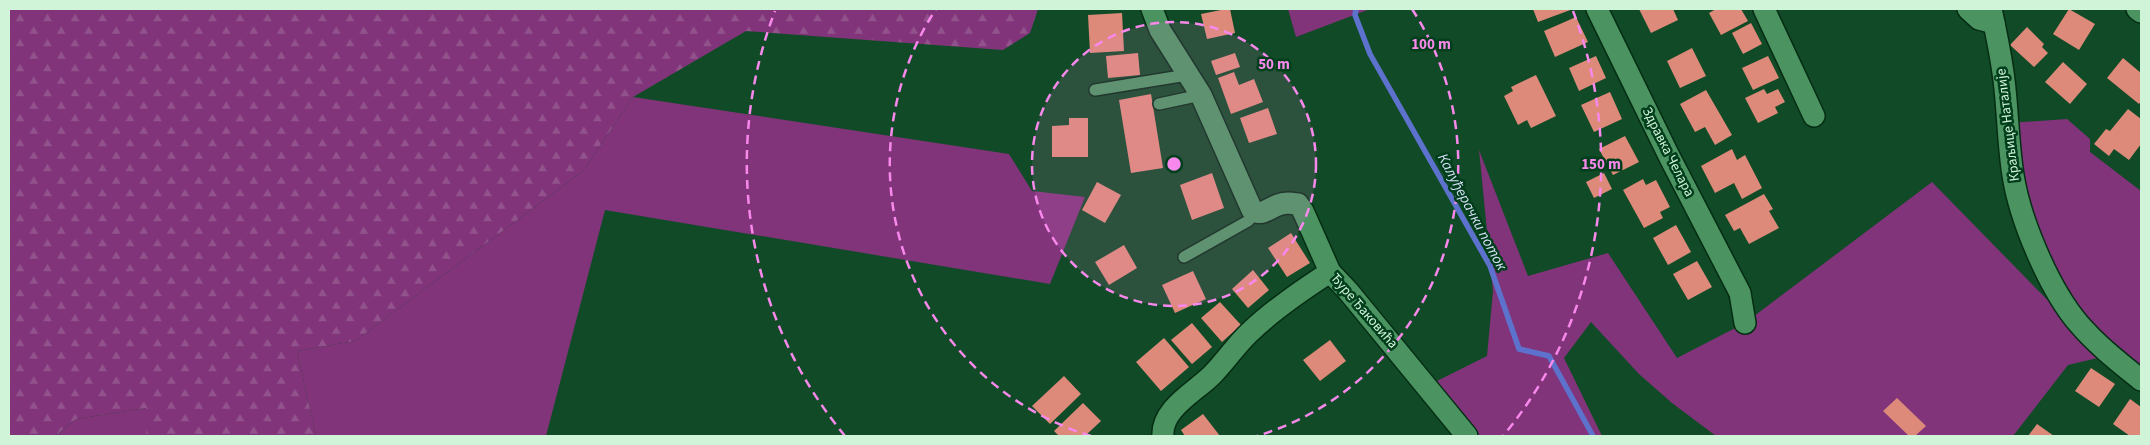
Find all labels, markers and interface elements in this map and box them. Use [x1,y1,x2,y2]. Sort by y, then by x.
text: 100 m [1411,34,1451,55]
text: 50 m [1258,54,1290,75]
street label: Краљице Наталије [1991,67,2025,183]
street label: Здравка Челара [1637,104,1699,200]
water label: Калуђерачки поток [1432,150,1512,275]
text: 150 m [1581,154,1621,175]
centre of rings [1165,155,1183,173]
street label: Ђуре Ђаковића [1326,269,1402,353]

